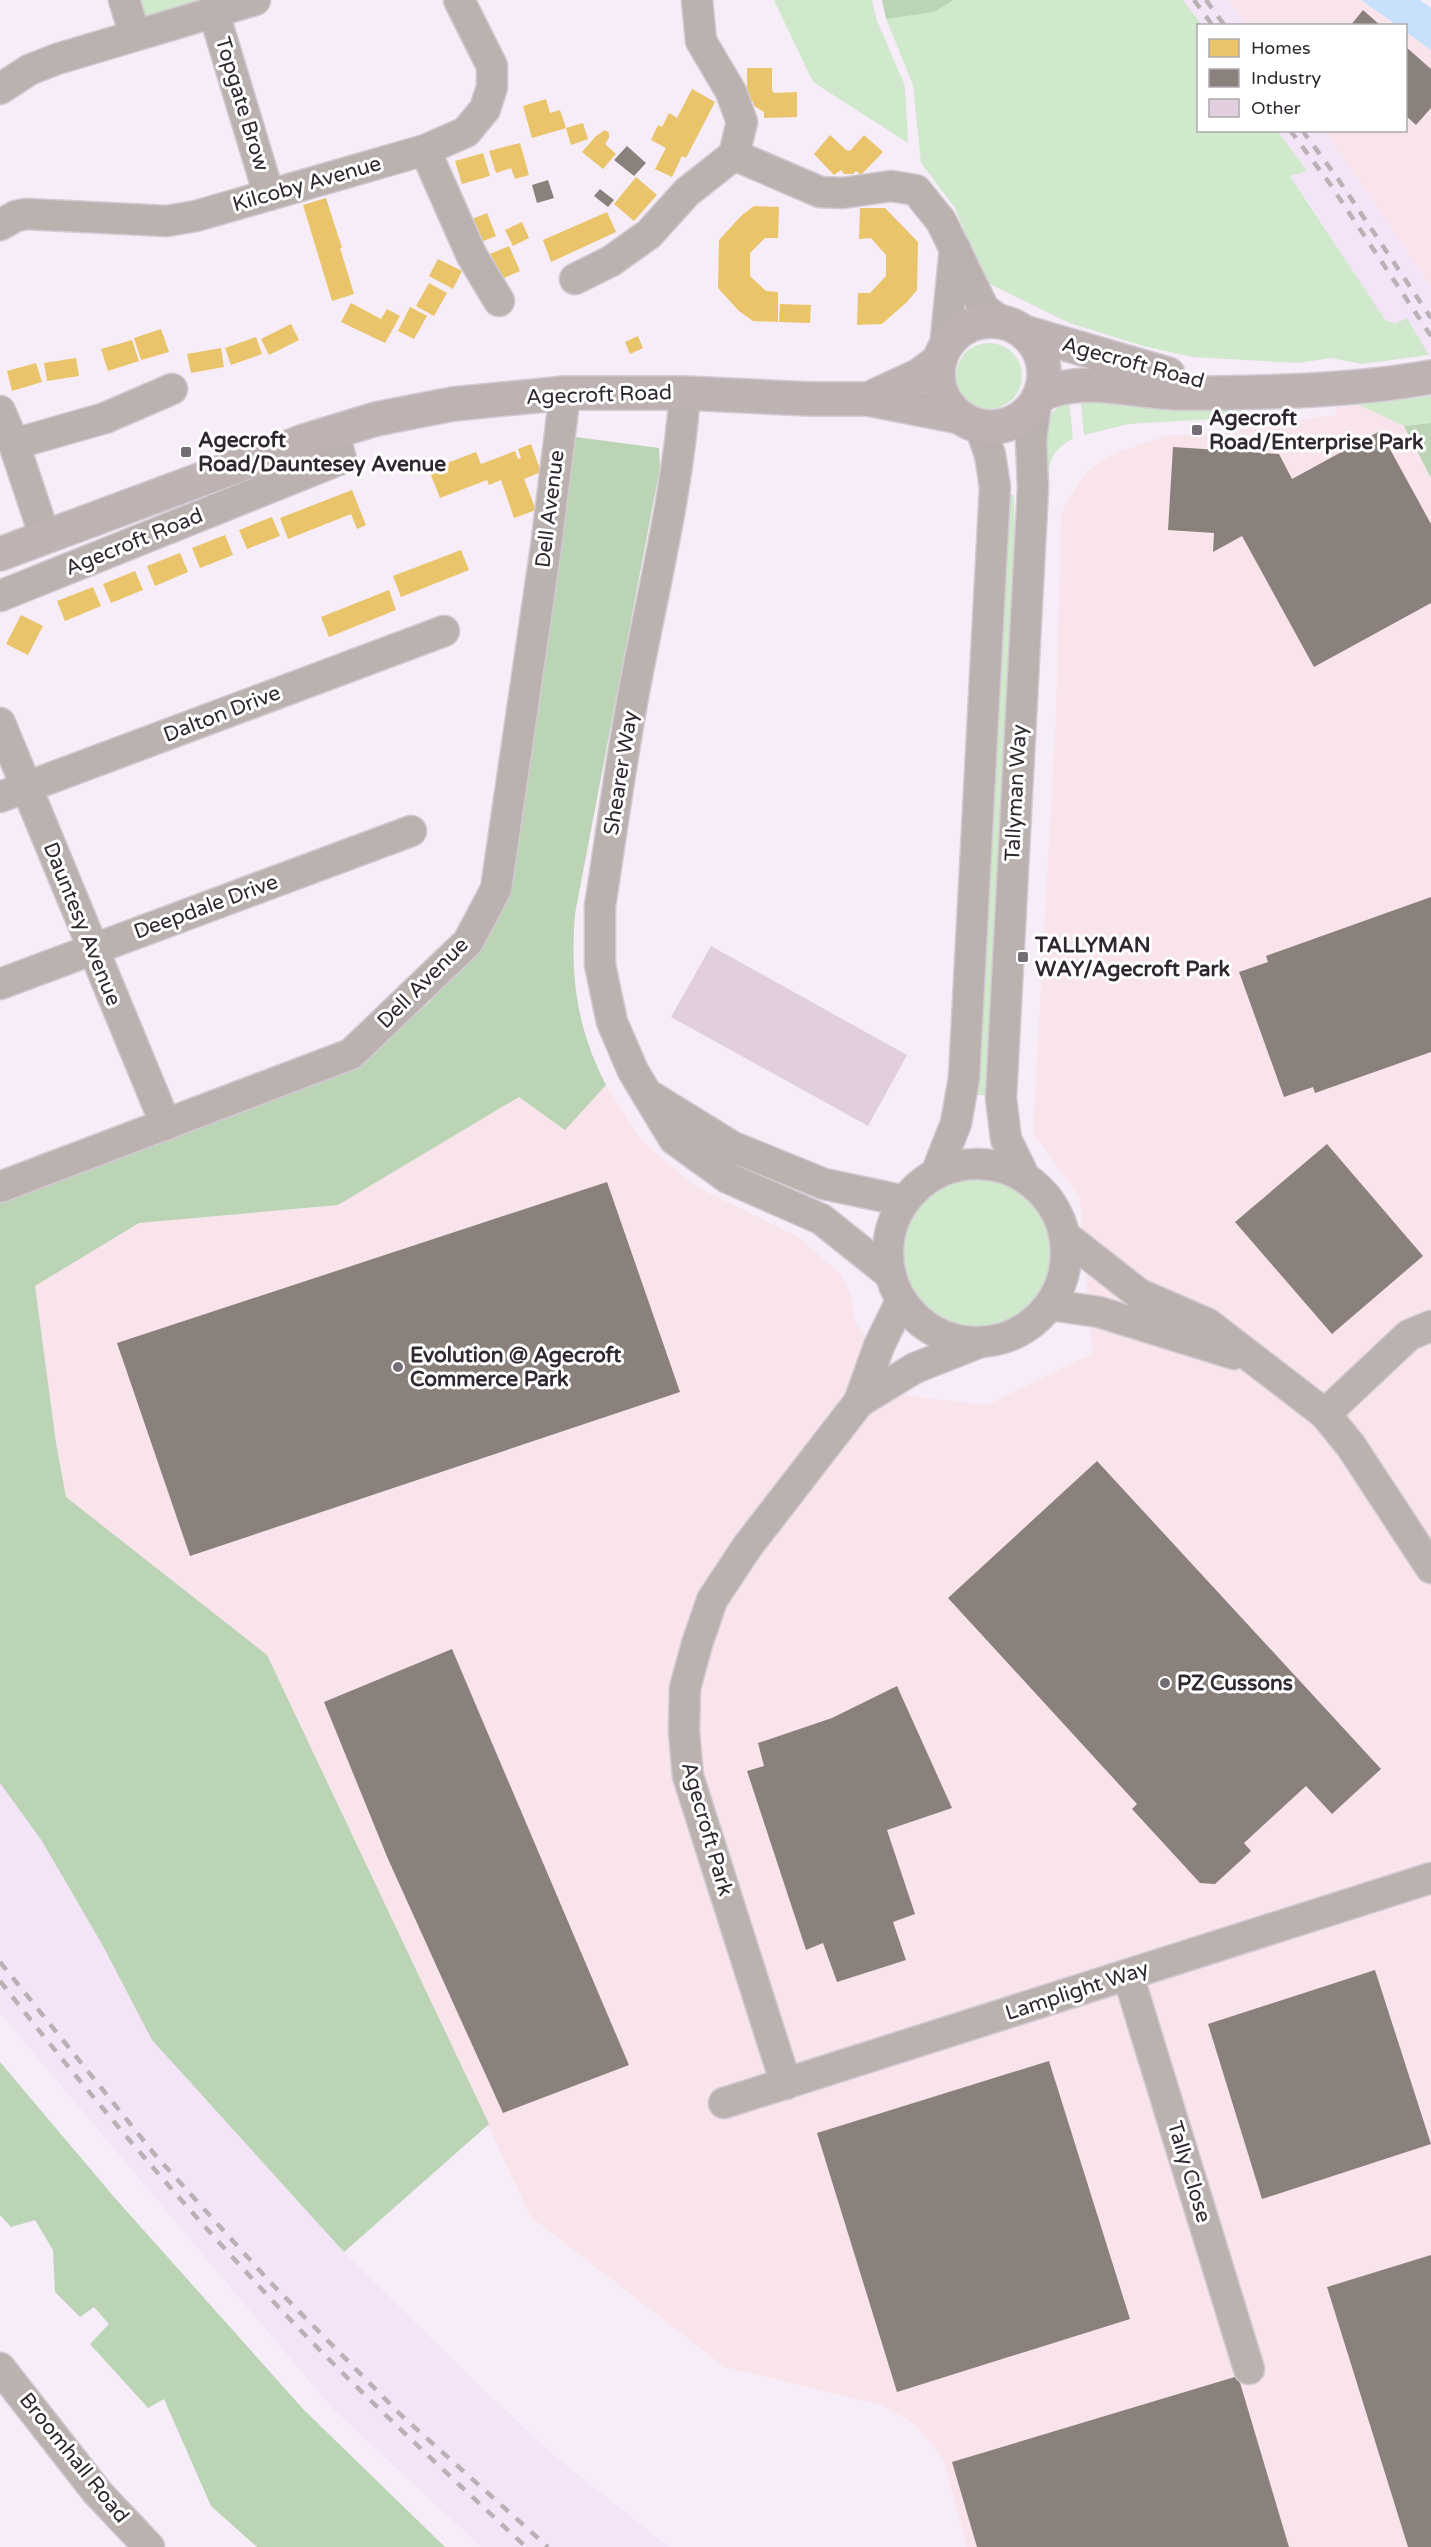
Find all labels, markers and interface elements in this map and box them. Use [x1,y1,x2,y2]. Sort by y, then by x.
legend [1197,24,1407,132]
street label: Topgate Brow [210,34,274,174]
text: Homes [1251,37,1311,59]
text: Industry [1251,67,1322,89]
text: Other [1251,97,1301,119]
street label: Kilcoby Avenue [230,151,384,217]
street label: Agecroft Road [1059,332,1207,394]
street label: Agecroft Road [526,380,672,410]
place label: Agecroft Road/Enterprise Park [1209,406,1424,455]
marker: Agecroft Road/Enterprise Park [1190,423,1204,437]
place label: Agecroft Road/Dauntesey Avenue [198,428,446,477]
marker: Agecroft Road/Dauntesey Avenue [179,445,193,459]
street label: Dell Avenue [530,449,570,569]
street label: Agecroft Road [62,503,206,581]
street label: Dalton Drive [160,680,284,748]
street label: Shearer Way [599,709,643,837]
street label: Tallyman Way [1000,724,1032,862]
street label: Dauntesy Avenue [38,839,126,1010]
street label: Deepdale Drive [130,869,282,945]
street label: Dell Avenue [372,932,474,1034]
place label: TALLYMAN WAY/Agecroft Park [1034,933,1231,982]
marker: TALLYMAN WAY/Agecroft Park [1016,950,1030,964]
place label: Evolution @ Agecroft Commerce Park [410,1343,621,1392]
marker: Evolution @ Agecroft Commerce Park [391,1360,405,1374]
place label: PZ Cussons [1177,1671,1293,1696]
marker: PZ Cussons [1158,1676,1172,1690]
street label: Agecroft Park [676,1759,738,1899]
street label: Lamplight Way [1002,1956,1152,2026]
street label: Tally Close [1162,2118,1216,2226]
street label: Broomhall Road [14,2388,134,2528]

